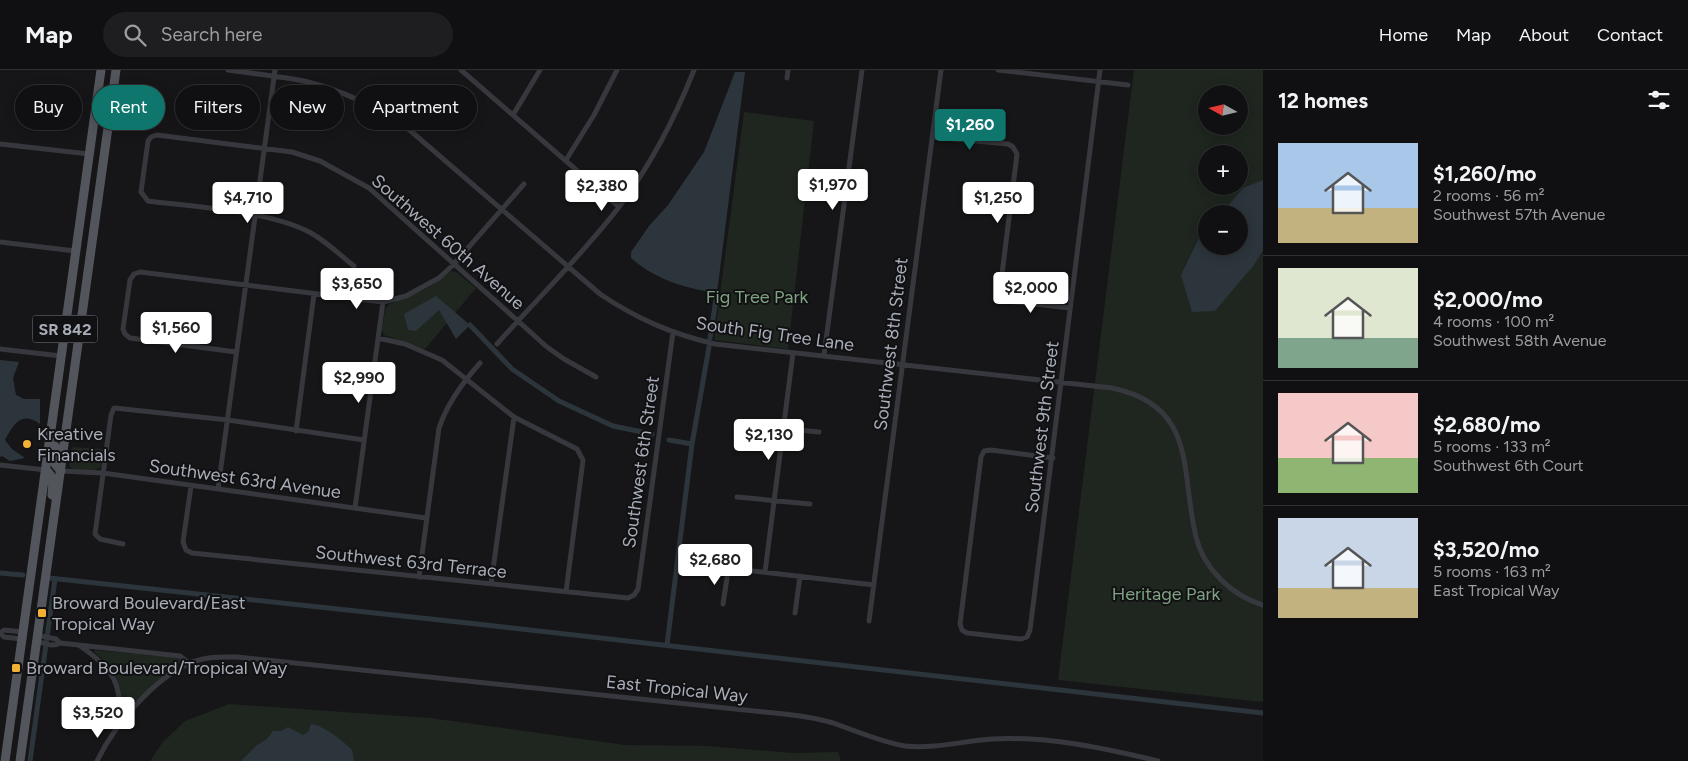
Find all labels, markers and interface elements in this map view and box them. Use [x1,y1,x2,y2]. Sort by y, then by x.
search box [103,12,453,57]
text: Map [25,20,73,49]
icon: search [121,21,149,49]
text: Search here [161,23,262,46]
text: Home [1379,24,1428,46]
text: Map [1456,24,1491,46]
text: About [1519,24,1569,46]
text: Contact [1597,24,1663,46]
chip: Buy [15,85,82,130]
chip: Rent [92,85,165,130]
chip: Filters [175,85,260,130]
chip: New [270,85,344,130]
chip: Apartment [354,85,477,130]
north arrow [1198,85,1248,135]
map controls [1198,85,1248,255]
icon: filters [1645,86,1673,114]
text: 12 homes [1278,88,1368,113]
pin: $1,260 [929,108,1011,151]
text: $1,260 [946,115,994,134]
button: + [1198,145,1248,195]
text: $1,260/mo [1433,161,1536,186]
icon: home [1318,163,1378,223]
pin: $1,970 [792,168,874,211]
street label: Southwest 60th Avenue [367,170,529,315]
pin: $2,380 [561,170,643,212]
text: $1,970 [809,175,857,194]
text: $2,380 [576,176,628,195]
pin: $4,710 [207,182,289,224]
pin: $1,250 [957,182,1039,224]
text: 2 rooms · 56 m² [1433,186,1545,205]
text: $4,710 [223,188,273,207]
text: $1,250 [974,188,1022,207]
button: − [1198,205,1248,255]
text: Southwest 57th Avenue [1433,205,1605,224]
street label: Southwest 8th Street [869,256,913,432]
pin: $3,650 [316,268,398,310]
pin: $2,000 [990,272,1072,314]
text: $3,650 [332,274,382,293]
text: $2,000 [1004,278,1058,297]
park label: Fig Tree Park [706,286,809,308]
text: $2,000/mo [1433,287,1543,312]
icon: home [1318,288,1378,348]
pin: $1,560 [135,312,217,354]
street label: South Fig Tree Lane [694,312,856,356]
text: 4 rooms · 100 m² [1433,312,1554,331]
road number: SR 842 [32,315,98,342]
text: $1,560 [152,318,200,337]
text: Southwest 58th Avenue [1433,331,1607,350]
street label: Southwest 9th Street [1021,339,1064,514]
pin: $2,990 [318,362,400,404]
text: $2,990 [333,368,385,387]
street label: Southwest 6th Street [618,374,664,549]
text: $2,680/mo [1433,412,1540,437]
icon: home [1318,413,1378,473]
pin: $2,130 [728,418,810,461]
place label: Kreative Financials [37,423,116,466]
text: $2,130 [745,425,793,444]
text: 5 rooms · 133 m² [1433,437,1551,456]
marker: Kreative Financials [21,438,33,450]
street label: Southwest 63rd Avenue [148,455,343,503]
text: Southwest 6th Court [1433,456,1584,475]
text: $3,520/mo [1433,537,1539,562]
icon: home [1318,538,1378,598]
street label: Southwest 63rd Terrace [314,541,508,583]
pin: $2,680 [674,544,756,586]
text: $2,680 [689,550,741,569]
text: 5 rooms · 163 m² [1433,562,1551,581]
text: East Tropical Way [1433,581,1559,600]
park label: Heritage Park [1112,583,1221,605]
place label: Broward Boulevard/East Tropical Way [52,592,246,635]
marker: Broward Boulevard/East Tropical Way [36,607,48,619]
place label: Broward Boulevard/Tropical Way [26,657,288,679]
marker: Broward Boulevard/Tropical Way [10,662,22,674]
street label: East Tropical Way [605,671,749,707]
pin: $3,520 [57,696,139,739]
text: $3,520 [73,703,123,722]

